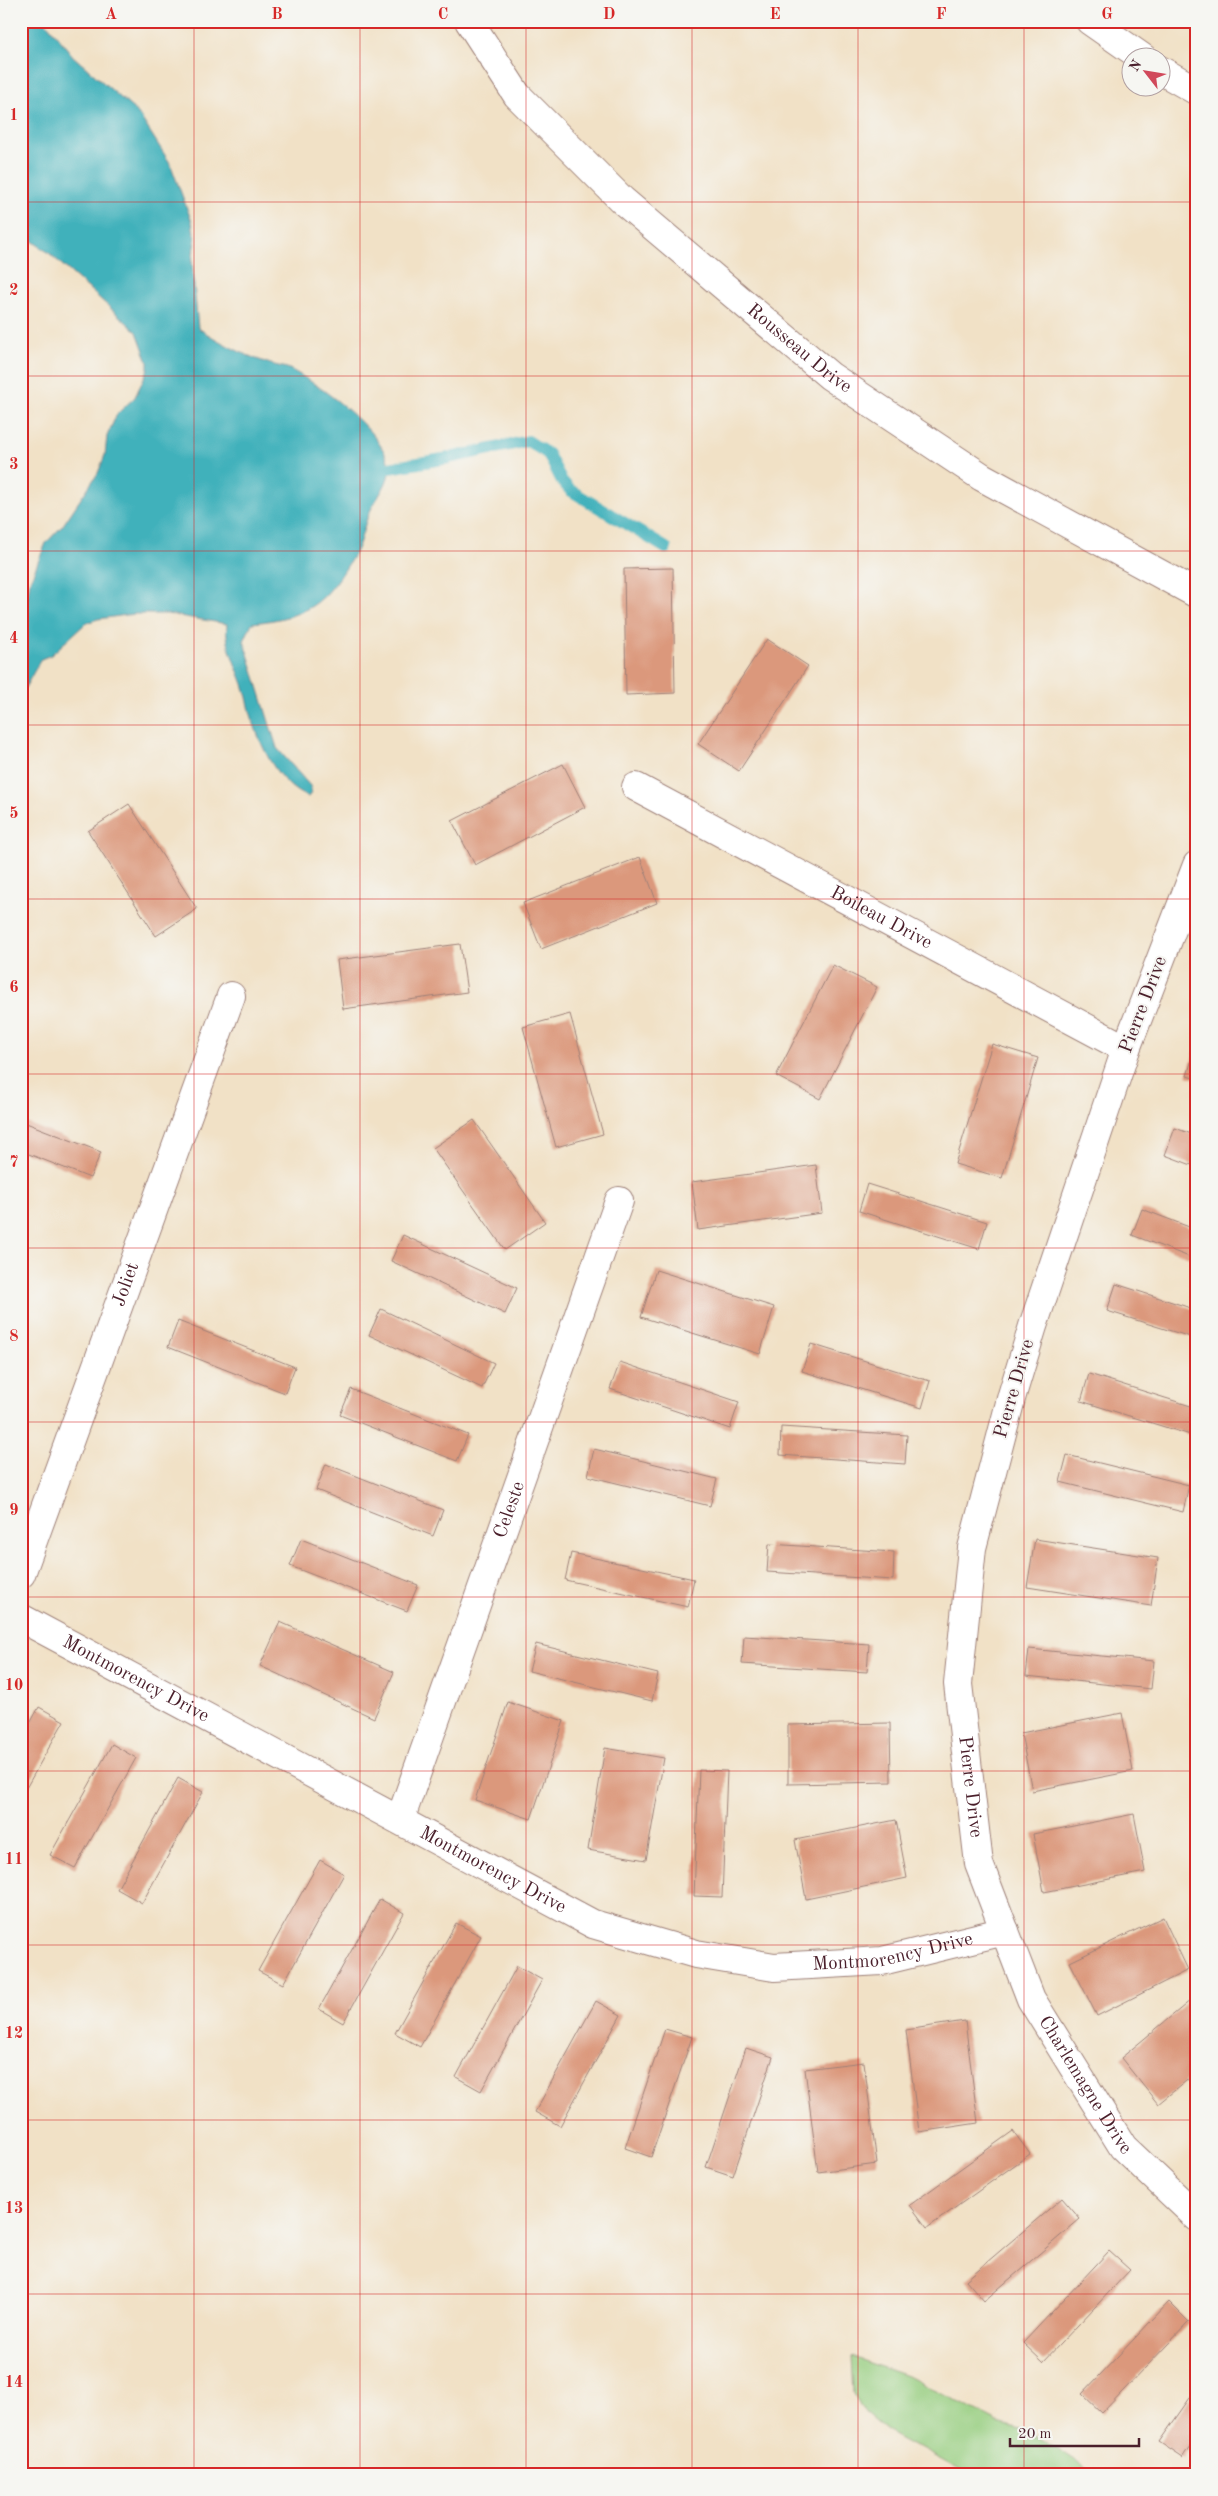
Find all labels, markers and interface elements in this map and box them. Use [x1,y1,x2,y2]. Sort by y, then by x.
text: A [105,7,117,23]
text: B [271,7,283,23]
text: C [438,7,448,23]
text: D [603,7,615,23]
text: E [769,7,781,23]
text: F [936,7,947,23]
text: G [1101,7,1113,23]
north arrow [1120,48,1170,98]
text: N [1127,57,1145,74]
text: 1 [9,108,19,124]
text: 2 [9,283,19,299]
street label: Rousseau Drive [743,300,855,397]
text: 3 [9,457,19,473]
text: 4 [9,631,19,647]
text: 5 [9,806,19,822]
street label: Boileau Drive [827,883,935,953]
street label: Pierre Drive [1117,954,1171,1056]
text: 6 [9,980,19,996]
text: 7 [9,1155,19,1171]
street label: Joliet [109,1260,143,1309]
text: 8 [9,1329,19,1345]
street label: Pierre Drive [992,1337,1038,1441]
street label: Celeste [491,1479,529,1541]
text: 9 [9,1503,19,1519]
street label: Montmorency Drive [59,1632,212,1726]
text: 10 [5,1678,23,1694]
street label: Pierre Drive [955,1735,985,1839]
street label: Montmorency Drive [416,1824,569,1917]
text: 11 [5,1852,23,1868]
street label: Montmorency Drive [812,1930,975,1974]
street label: Charlemagne Drive [1035,2013,1135,2159]
text: 12 [5,2026,23,2042]
text: 13 [5,2201,23,2217]
text: 14 [5,2375,23,2391]
scale bar [1010,2416,1139,2448]
text: 20 m [1018,2427,1052,2442]

